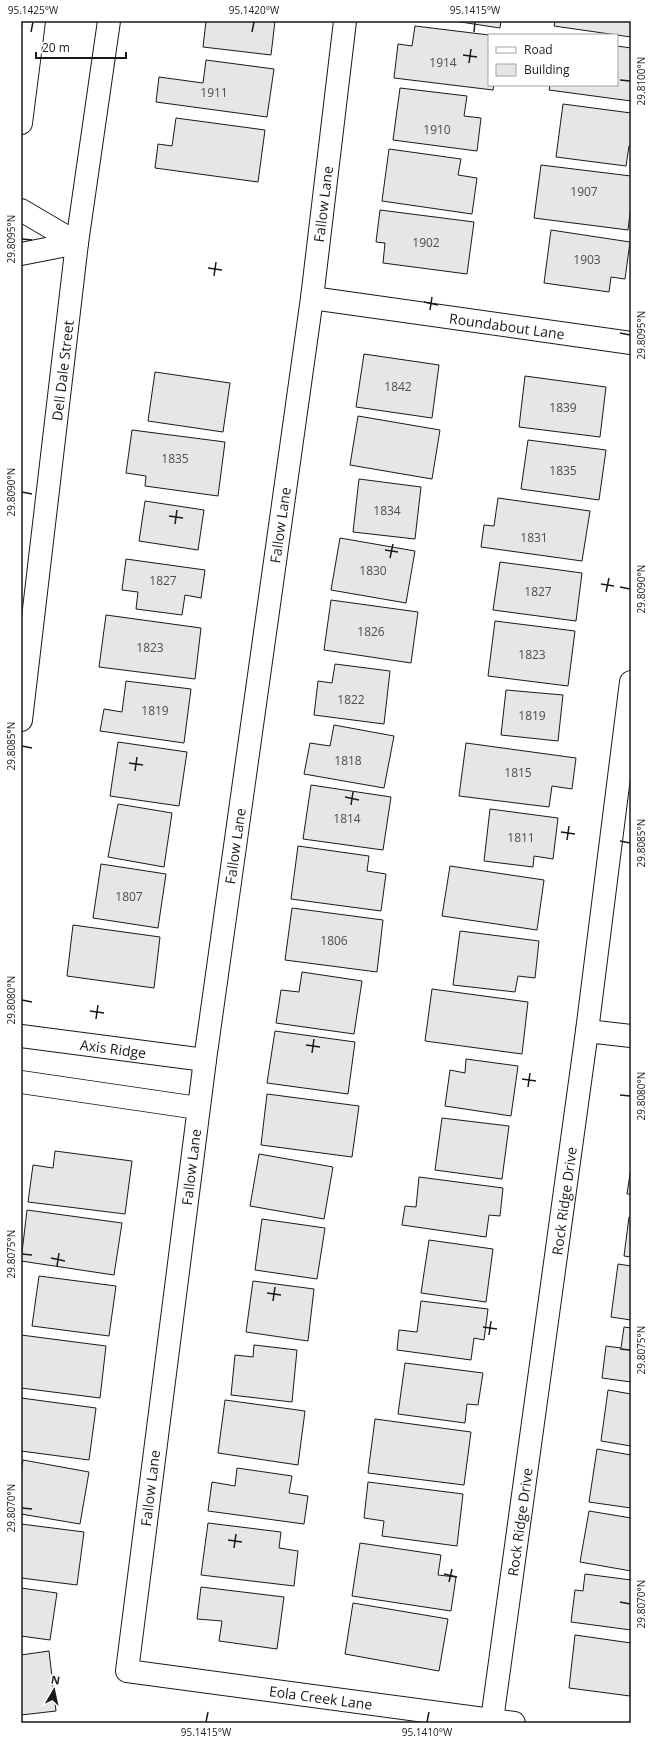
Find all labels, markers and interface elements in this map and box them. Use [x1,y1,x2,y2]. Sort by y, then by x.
text: 95.1425°W [8,3,59,17]
text: 95.1420°W [229,3,280,17]
text: 95.1415°W [450,3,501,17]
scale bar [36,34,126,60]
legend [488,34,618,86]
text: 20 m [42,39,70,56]
text: Road [524,41,553,58]
house number: 1914 [429,54,457,71]
text: 29.8100°N [634,57,648,105]
text: Building [524,61,570,78]
house number: 1911 [200,84,228,101]
house number: 1910 [423,121,451,138]
street label: Fallow Lane [309,165,337,243]
house number: 1907 [570,183,598,200]
text: 29.8095°N [4,215,18,263]
house number: 1902 [412,234,440,251]
house number: 1903 [573,251,601,268]
street label: Roundabout Lane [448,308,566,343]
text: 29.8095°N [634,311,648,359]
street label: Dell Dale Street [47,319,77,422]
house number: 1842 [384,378,412,395]
house number: 1839 [549,399,577,416]
house number: 1835 [161,450,189,467]
house number: 1835 [549,462,577,479]
text: 29.8090°N [4,468,18,516]
street label: Fallow Lane [265,486,295,564]
house number: 1834 [373,502,401,519]
house number: 1831 [520,529,548,546]
house number: 1830 [359,562,387,579]
text: 29.8090°N [634,565,648,613]
house number: 1827 [149,572,177,589]
house number: 1827 [524,583,552,600]
house number: 1826 [357,623,385,640]
house number: 1823 [136,639,164,656]
house number: 1823 [518,646,546,663]
house number: 1822 [337,691,365,708]
house number: 1819 [141,702,169,719]
house number: 1819 [518,707,546,724]
text: 29.8085°N [4,722,18,770]
house number: 1818 [334,752,362,769]
house number: 1815 [504,764,532,781]
street label: Fallow Lane [220,807,250,885]
house number: 1814 [333,810,361,827]
text: 29.8085°N [634,819,648,867]
house number: 1811 [507,829,535,846]
house number: 1807 [115,888,143,905]
house number: 1806 [320,932,348,949]
text: 29.8080°N [4,976,18,1024]
street label: Axis Ridge [79,1034,147,1062]
text: 29.8080°N [634,1072,648,1120]
street label: Fallow Lane [177,1128,205,1206]
street label: Rock Ridge Drive [547,1146,580,1256]
text: 29.8075°N [4,1230,18,1278]
text: 29.8075°N [634,1326,648,1374]
street label: Fallow Lane [136,1449,164,1527]
street label: Rock Ridge Drive [502,1466,536,1577]
text: 29.8070°N [4,1484,18,1532]
text: 29.8070°N [634,1580,648,1628]
north arrow [34,1670,74,1710]
text: N [50,1672,61,1688]
street label: Eola Creek Lane [268,1681,374,1713]
text: 95.1415°W [181,1725,232,1739]
text: 95.1410°W [402,1725,453,1739]

